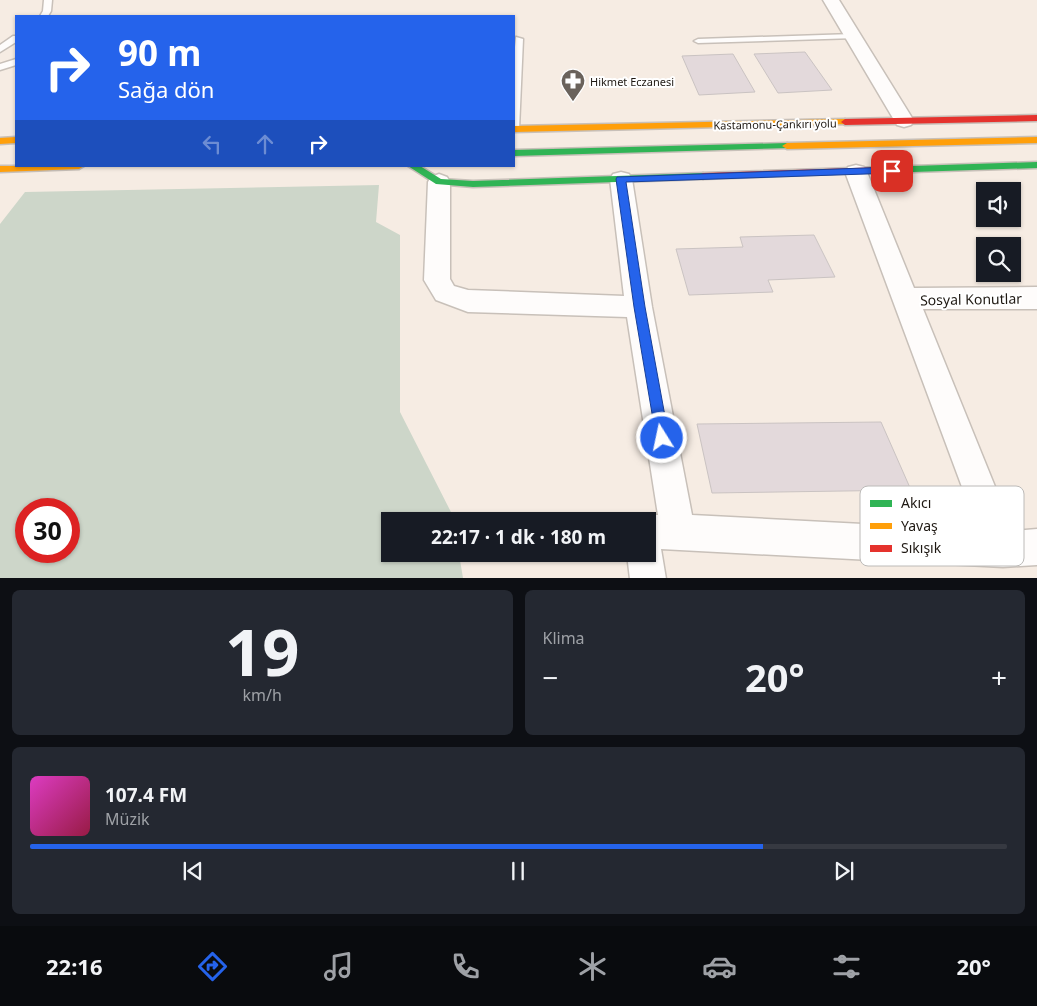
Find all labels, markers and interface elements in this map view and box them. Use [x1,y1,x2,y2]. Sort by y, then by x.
text: 90 m [118,29,201,76]
icon: right [35,35,100,100]
pharmacy icon: Hikmet Eczanesi [560,68,586,102]
text: Sağa dön [118,74,214,104]
place label: Hikmet Eczanesi [590,74,674,89]
street label: Kastamonu-Çankırı yolu [713,115,837,133]
icon: left [198,130,226,158]
icon: ahead [251,130,279,158]
icon: right [304,130,332,158]
pin [871,150,913,192]
icon: arrive [878,157,906,185]
map controls [976,182,1021,282]
button: sound [976,182,1021,227]
button: search [976,237,1021,282]
street label: Sosyal Konutlar [920,289,1022,309]
position arrow [635,411,687,463]
legend [860,486,1024,566]
text: Akıcı [901,493,931,512]
speed limit sign: 30 [15,498,80,563]
text: Yavaş [901,516,938,535]
text: 22:17 · 1 dk · 180 m [431,524,606,550]
text: Sıkışık [901,538,942,557]
text: 19 [225,607,299,695]
text: Klima [543,627,585,649]
text: 20° [745,651,805,703]
text: − [543,658,559,696]
text: + [991,658,1007,696]
text: km/h [243,684,282,706]
text: 107.4 FM [105,782,187,808]
text: Müzik [105,808,150,830]
icon: previous [179,857,207,885]
icon: pause [504,857,532,885]
icon: next [830,857,858,885]
icon: directions [195,949,230,984]
icon: music [321,949,356,984]
icon: phone [448,949,483,984]
icon: climate [575,949,610,984]
icon: car [702,949,737,984]
icon: filters [829,949,864,984]
text: 22:16 [46,951,103,981]
text: 20° [956,951,991,981]

